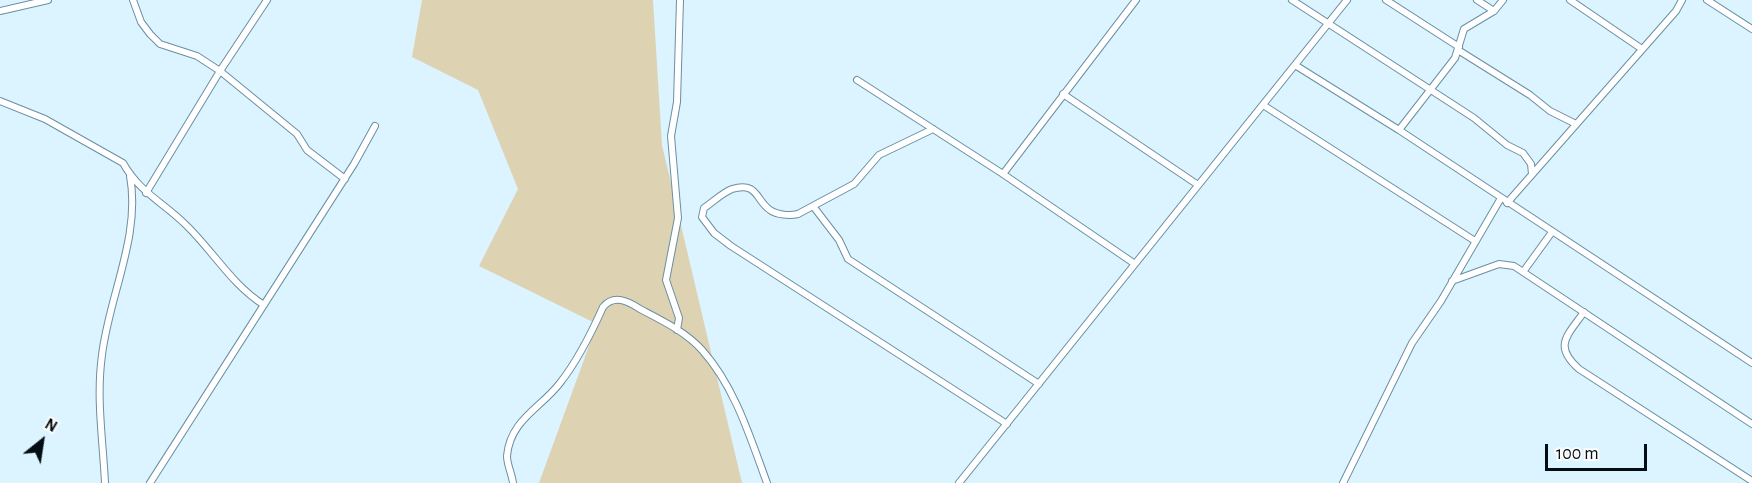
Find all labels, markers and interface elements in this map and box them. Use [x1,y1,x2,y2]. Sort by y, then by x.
north arrow [12,411,72,471]
text: N [42,416,60,435]
scale bar [1548,432,1650,470]
text: 100 m [1556,445,1599,463]

